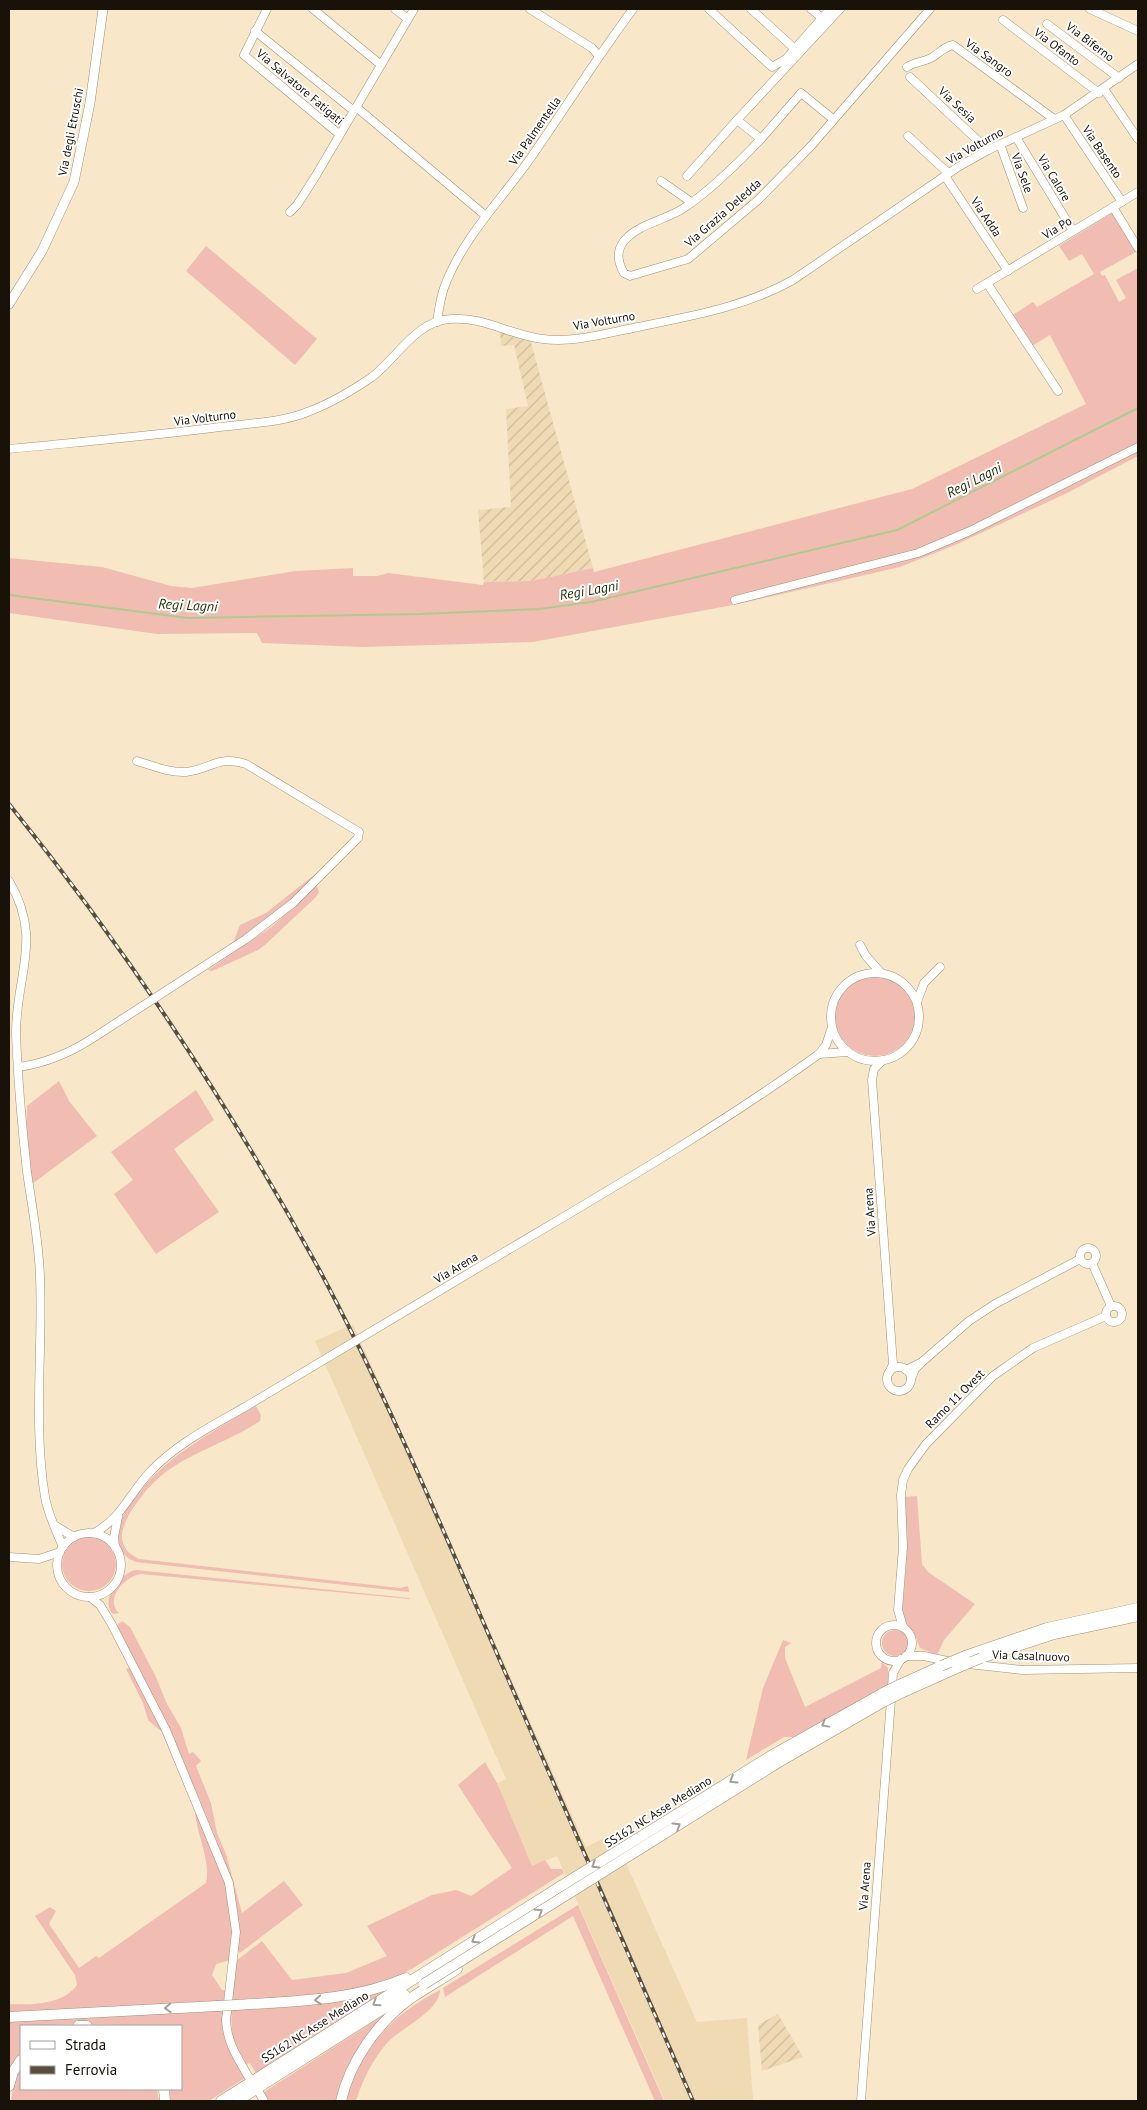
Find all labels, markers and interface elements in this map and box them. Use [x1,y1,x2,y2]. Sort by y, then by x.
street label: Via Biferno [1063,18,1117,65]
street label: Via Ofanto [1030,24,1083,69]
street label: Via Sangro [962,35,1016,80]
street label: Via Salvatore Fatigati [253,45,347,128]
street label: Via Sesia [935,83,979,126]
street label: Via degli Etruschi [54,87,86,178]
street label: Via Palmentella [505,93,564,169]
street label: Via Basento [1079,122,1125,181]
street label: Via Volturno [943,124,1006,168]
street label: Via Sele [1008,150,1037,195]
street label: Via Calore [1034,151,1074,204]
street label: Via Grazia Deledda [680,175,764,251]
street label: Via Adda [967,193,1005,239]
street label: Via Po [1038,213,1074,243]
street label: Via Volturno [571,308,636,333]
street label: Via Volturno [172,406,237,429]
water label: Regi Lagni [943,458,1005,502]
water label: Regi Lagni [558,576,620,604]
water label: Regi Lagni [158,594,219,616]
street label: Via Arena [860,1187,879,1238]
street label: Via Arena [430,1249,480,1287]
street label: Ramo 11 Ovest [922,1366,987,1431]
street label: Via Casalnuovo [991,1647,1070,1664]
one-way arrow [821,1717,830,1727]
street label: SS162 NC Asse Mediano [601,1772,714,1851]
one-way arrow [729,1773,738,1783]
one-way arrow [671,1822,680,1832]
one-way arrow [591,1859,600,1869]
street label: Via Arena [855,1861,874,1912]
one-way arrow [534,1909,543,1918]
one-way arrow [472,1934,481,1943]
street label: SS162 NC Asse Mediano [258,1987,371,2066]
one-way arrow [314,1994,322,2005]
one-way arrow [372,1996,381,2006]
one-way arrow [164,2003,172,2014]
legend [20,2025,182,2090]
text: Strada [65,2035,106,2054]
text: Ferrovia [65,2060,117,2079]

